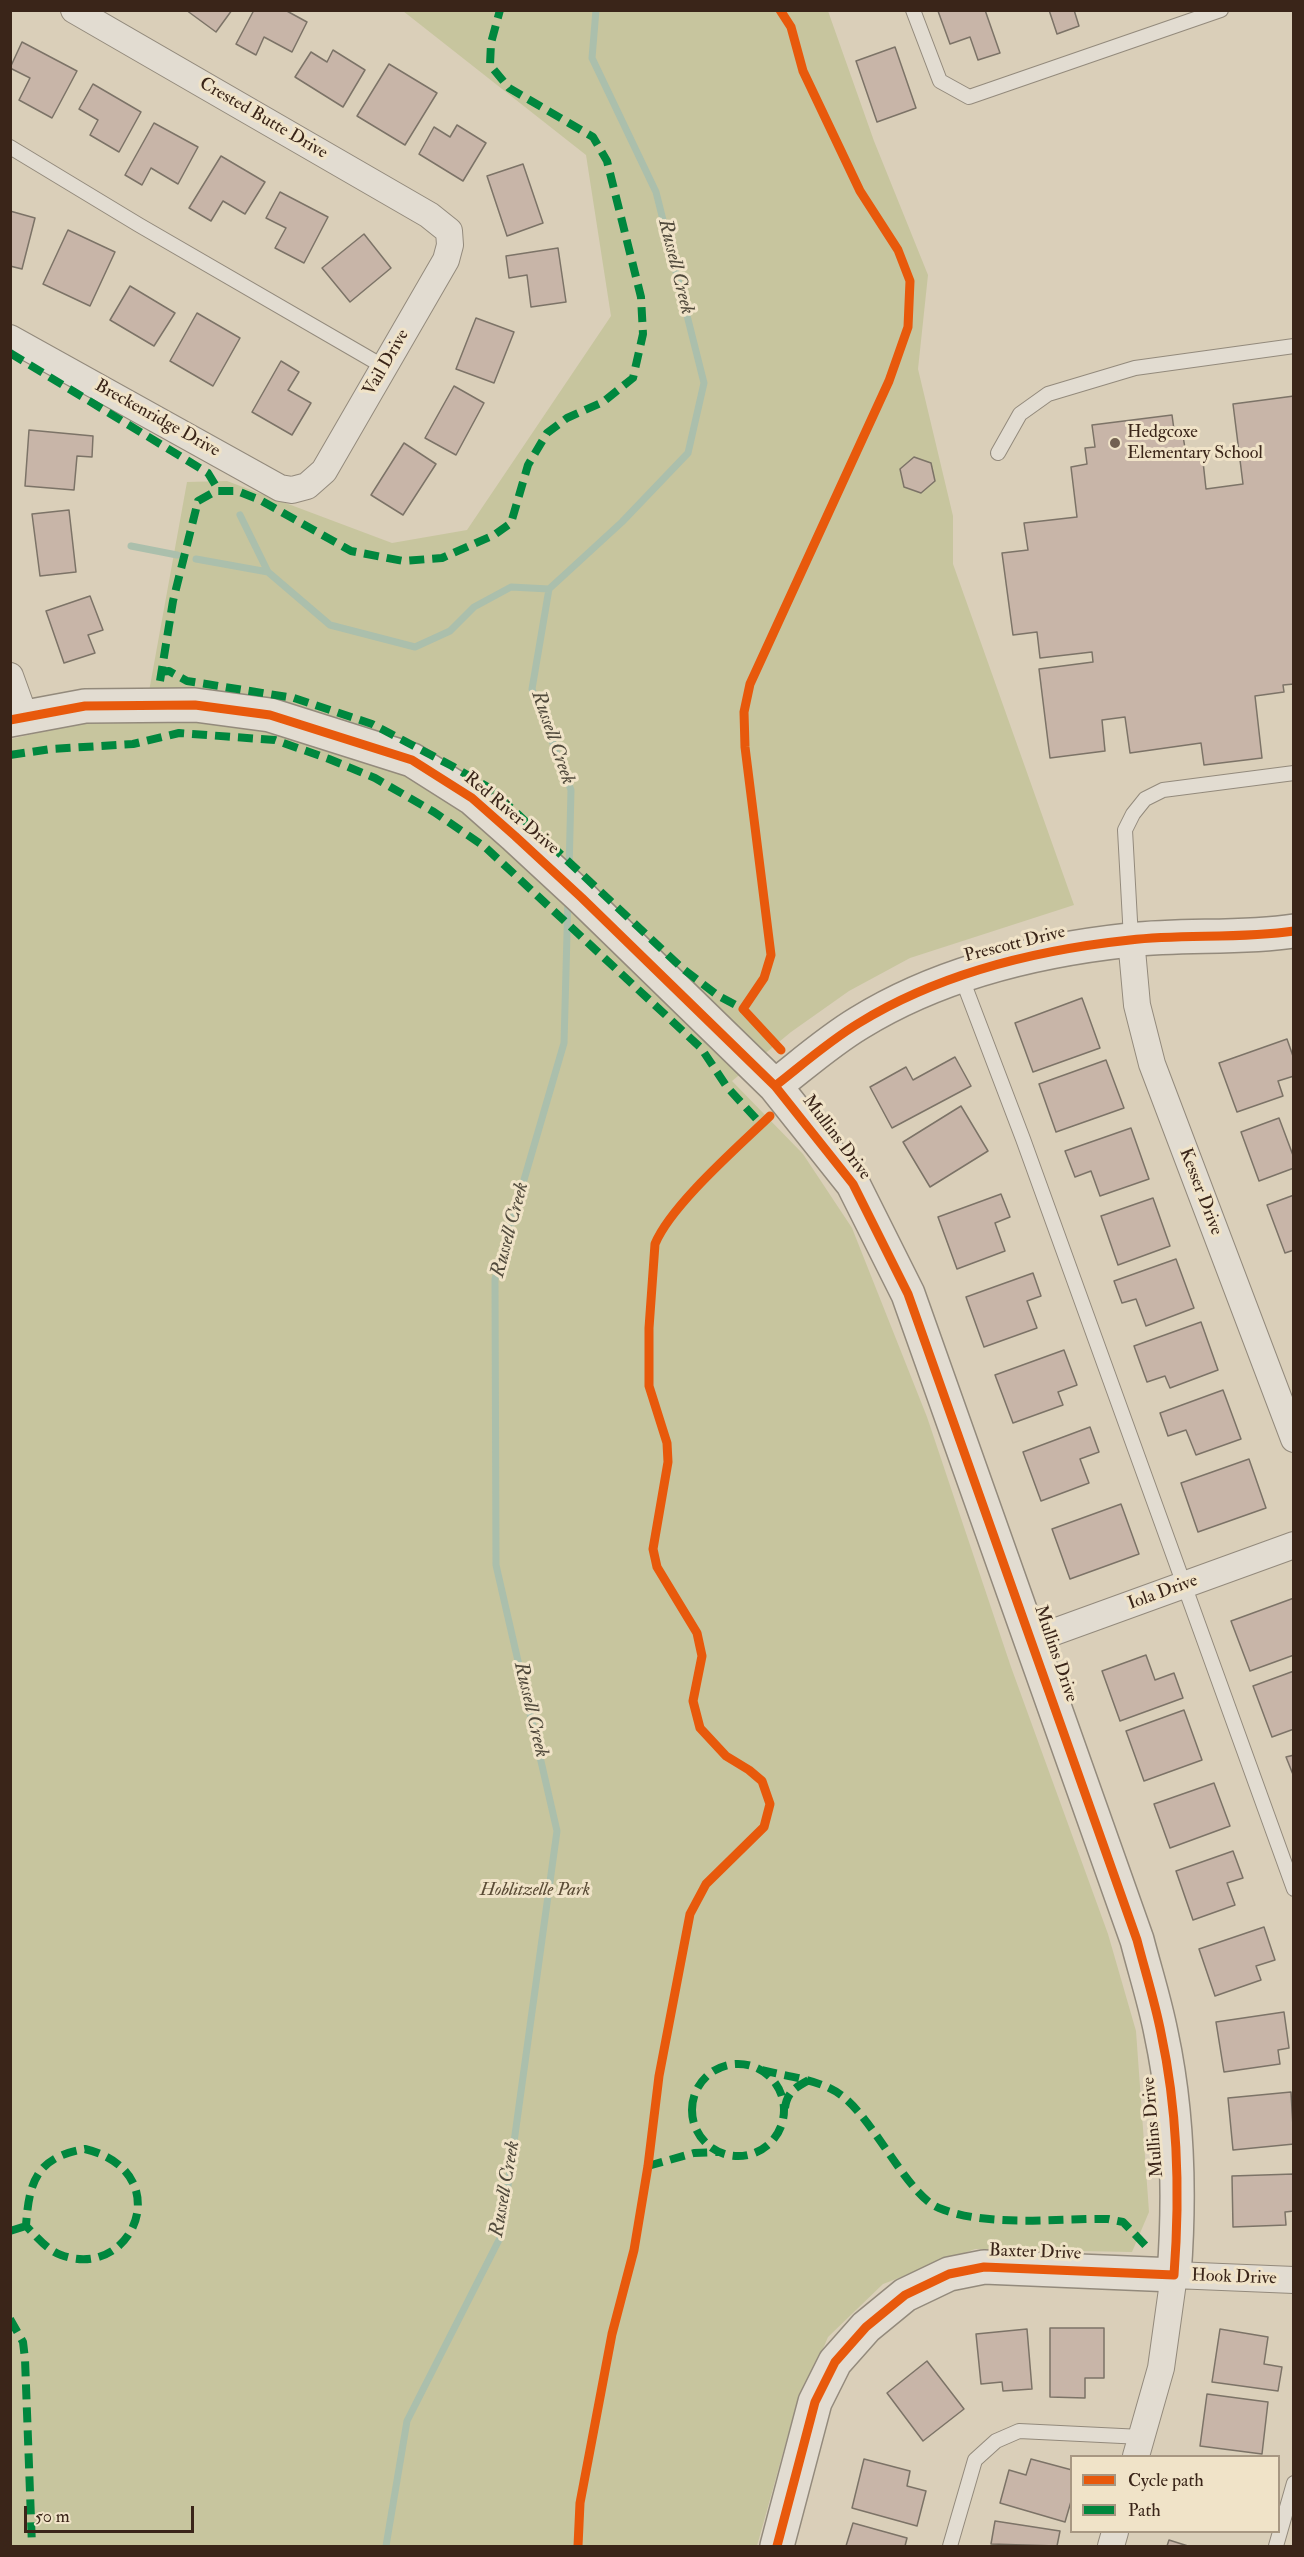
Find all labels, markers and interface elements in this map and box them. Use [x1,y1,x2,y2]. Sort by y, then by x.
street label: Crested Butte Drive [195,73,331,165]
water label: Russell Creek [652,217,698,317]
street label: Vail Drive [359,326,415,400]
street label: Breckenridge Drive [91,376,223,462]
place label: Hedgcoxe Elementary School [1127,422,1263,464]
marker: Hedgcoxe Elementary School [1108,436,1122,450]
water label: Russell Creek [525,688,579,788]
street label: Red River Drive [459,768,563,860]
street label: Prescott Drive [962,922,1068,968]
street label: Mullins Drive [797,1091,875,1185]
street label: Kesser Drive [1174,1145,1226,1239]
water label: Russell Creek [487,1180,535,1280]
street label: Iola Drive [1125,1570,1201,1616]
street label: Mullins Drive [1028,1603,1082,1705]
water label: Russell Creek [507,1660,553,1760]
park label: Hoblitzelle Park [480,1880,590,1902]
street label: Mullins Drive [1139,2076,1169,2178]
water label: Russell Creek [486,2139,526,2239]
street label: Baxter Drive [989,2241,1081,2265]
street label: Hook Drive [1191,2266,1277,2290]
legend [1070,2455,1280,2533]
text: Cycle path [1128,2469,1204,2492]
scale bar [27,2494,196,2532]
text: Path [1128,2499,1161,2522]
text: 50 m [35,2505,70,2528]

